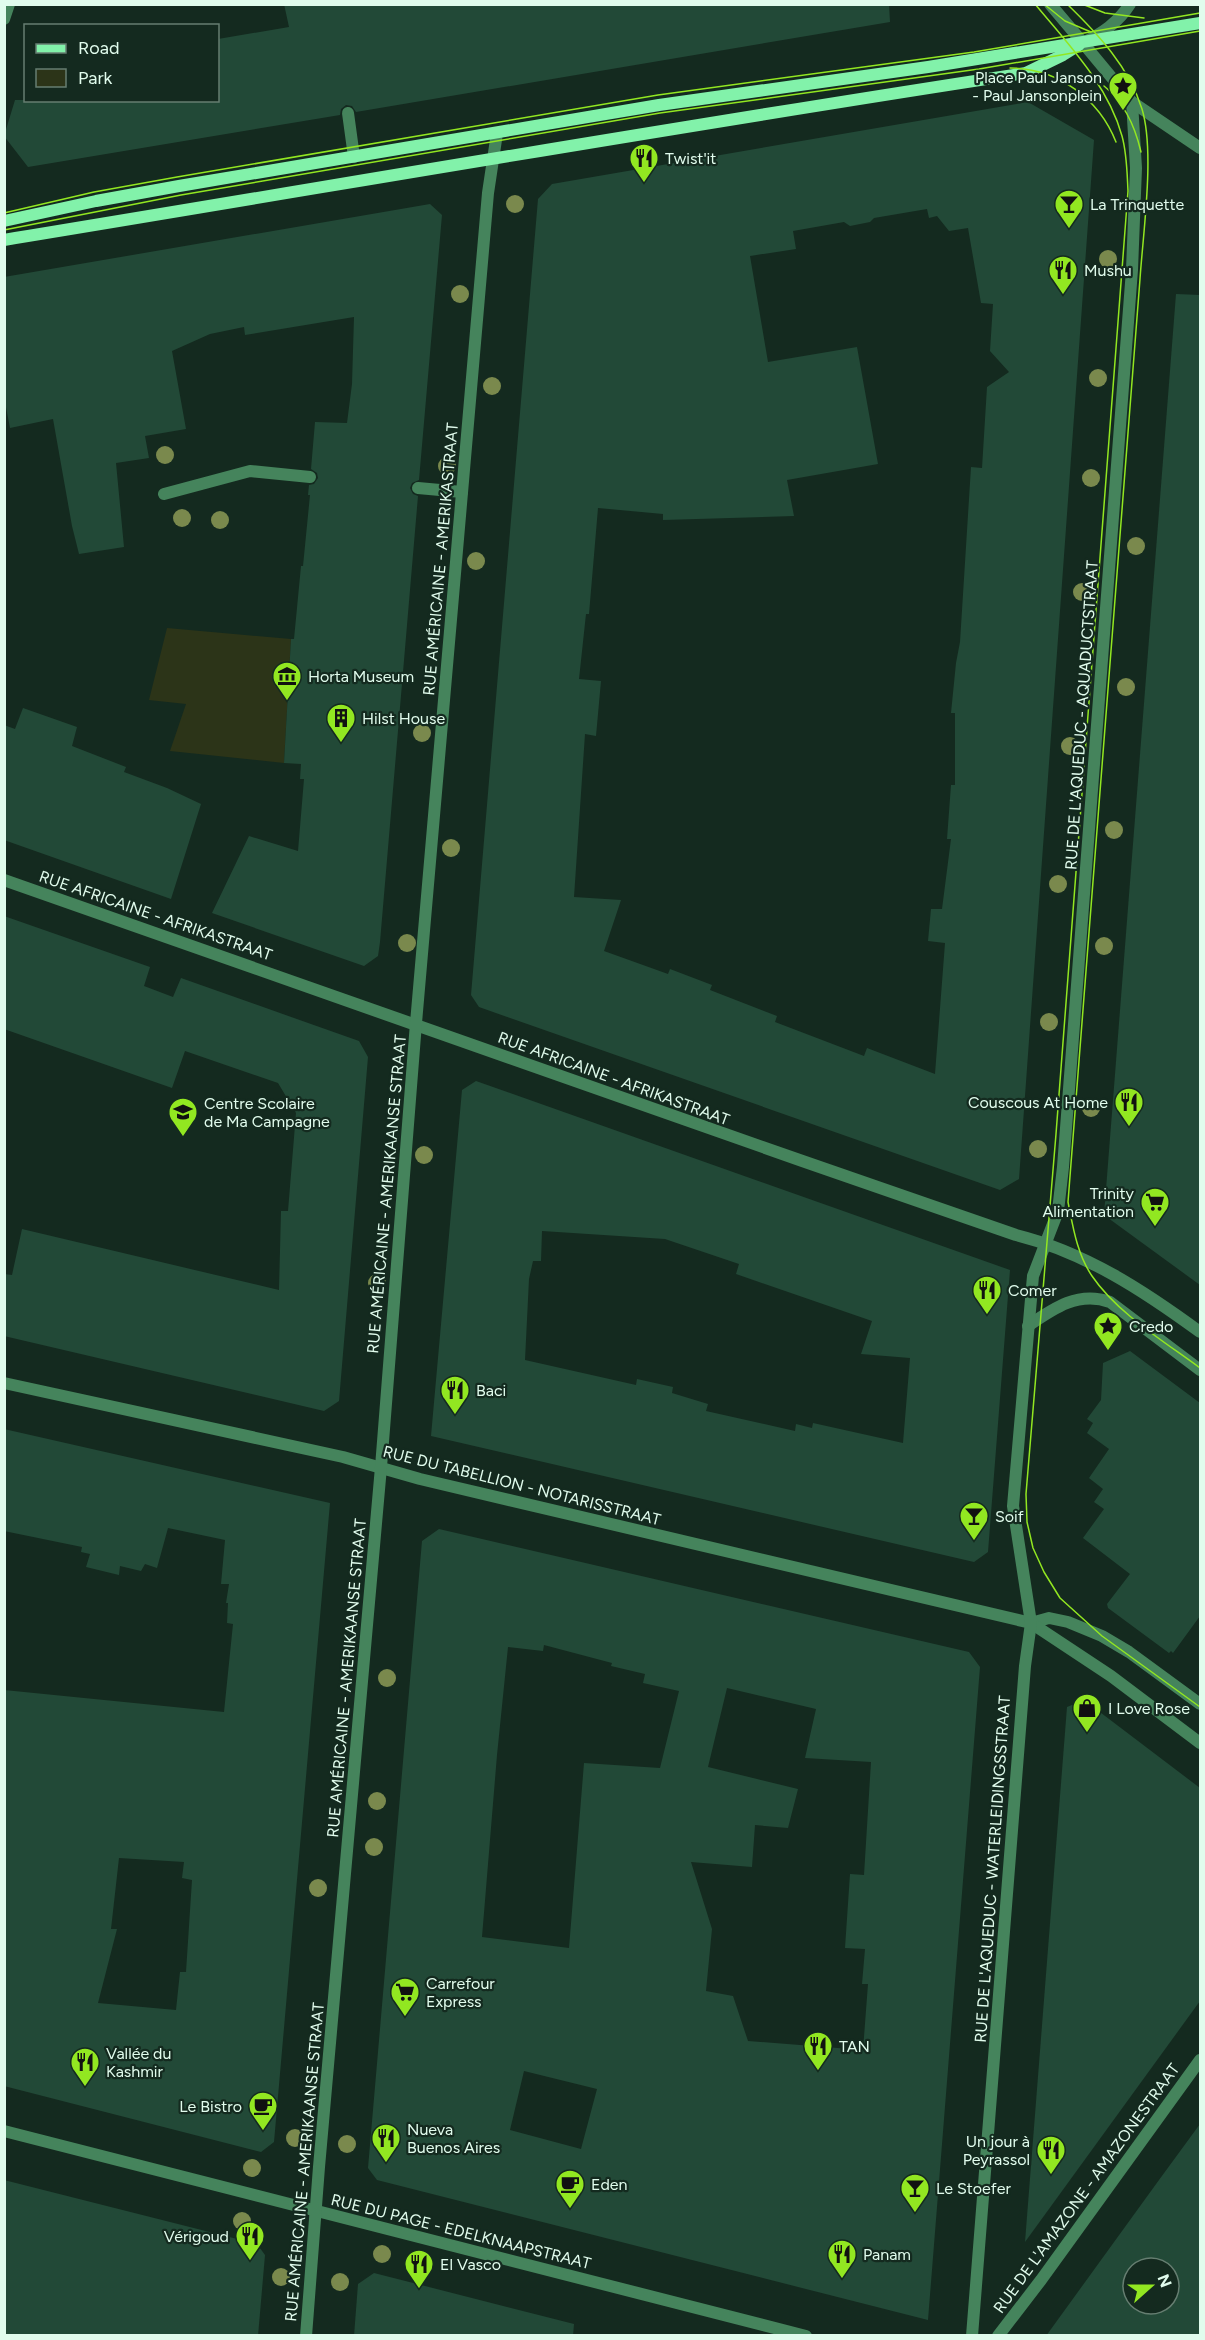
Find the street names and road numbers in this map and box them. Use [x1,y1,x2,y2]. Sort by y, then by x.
street label: RUE AMÉRICAINE - AMERIKASTRAAT [419,422,462,696]
street label: RUE DE L'AQUEDUC - AQUADUCTSTRAAT [1061,559,1102,870]
street label: RUE AFRICAINE - AFRIKASTRAAT [37,867,275,964]
street label: RUE AFRICAINE - AFRIKASTRAAT [495,1028,732,1129]
street label: RUE AMÉRICAINE - AMERIKAANSE STRAAT [363,1034,410,1354]
street label: RUE DU TABELLION - NOTARISSTRAAT [381,1442,663,1529]
street label: RUE AMÉRICAINE - AMERIKAANSE STRAAT [323,1518,370,1838]
street label: RUE DE L'AQUEDUC - WATERLEIDINGSSTRAAT [971,1695,1014,2043]
street label: RUE AMÉRICAINE - AMERIKAANSE STRAAT [281,2002,328,2322]
street label: RUE DE L'AMAZONE - AMAZONESTRAAT [989,2060,1183,2316]
street label: RUE DU PAGE - EDELKNAAPSTRAAT [329,2190,593,2273]

